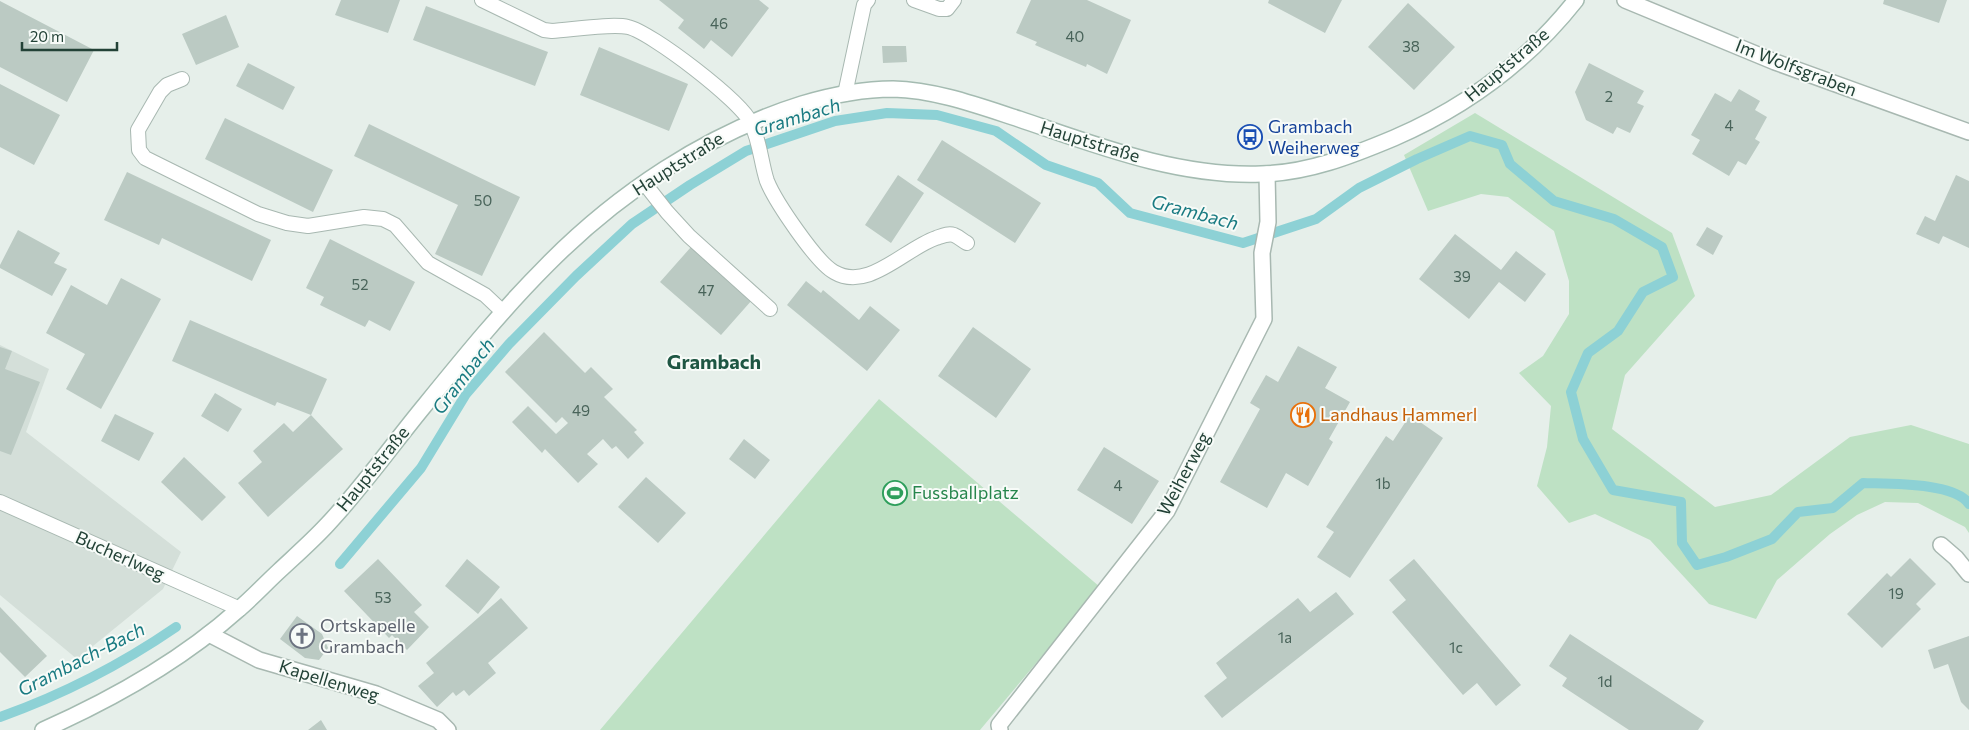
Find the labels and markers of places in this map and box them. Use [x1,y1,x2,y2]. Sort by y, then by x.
place label: Grambach Weiherweg [1268,115,1360,158]
bus stop icon: Grambach Weiherweg [1237,124,1263,150]
restaurant icon: Landhaus Hammerl [1290,402,1316,428]
place label: Landhaus Hammerl [1320,403,1477,425]
sports icon: Fussballplatz [882,480,908,506]
place label: Fussballplatz [912,481,1019,503]
place label: Ortskapelle Grambach [320,614,415,657]
church icon: Ortskapelle Grambach [289,623,315,649]

